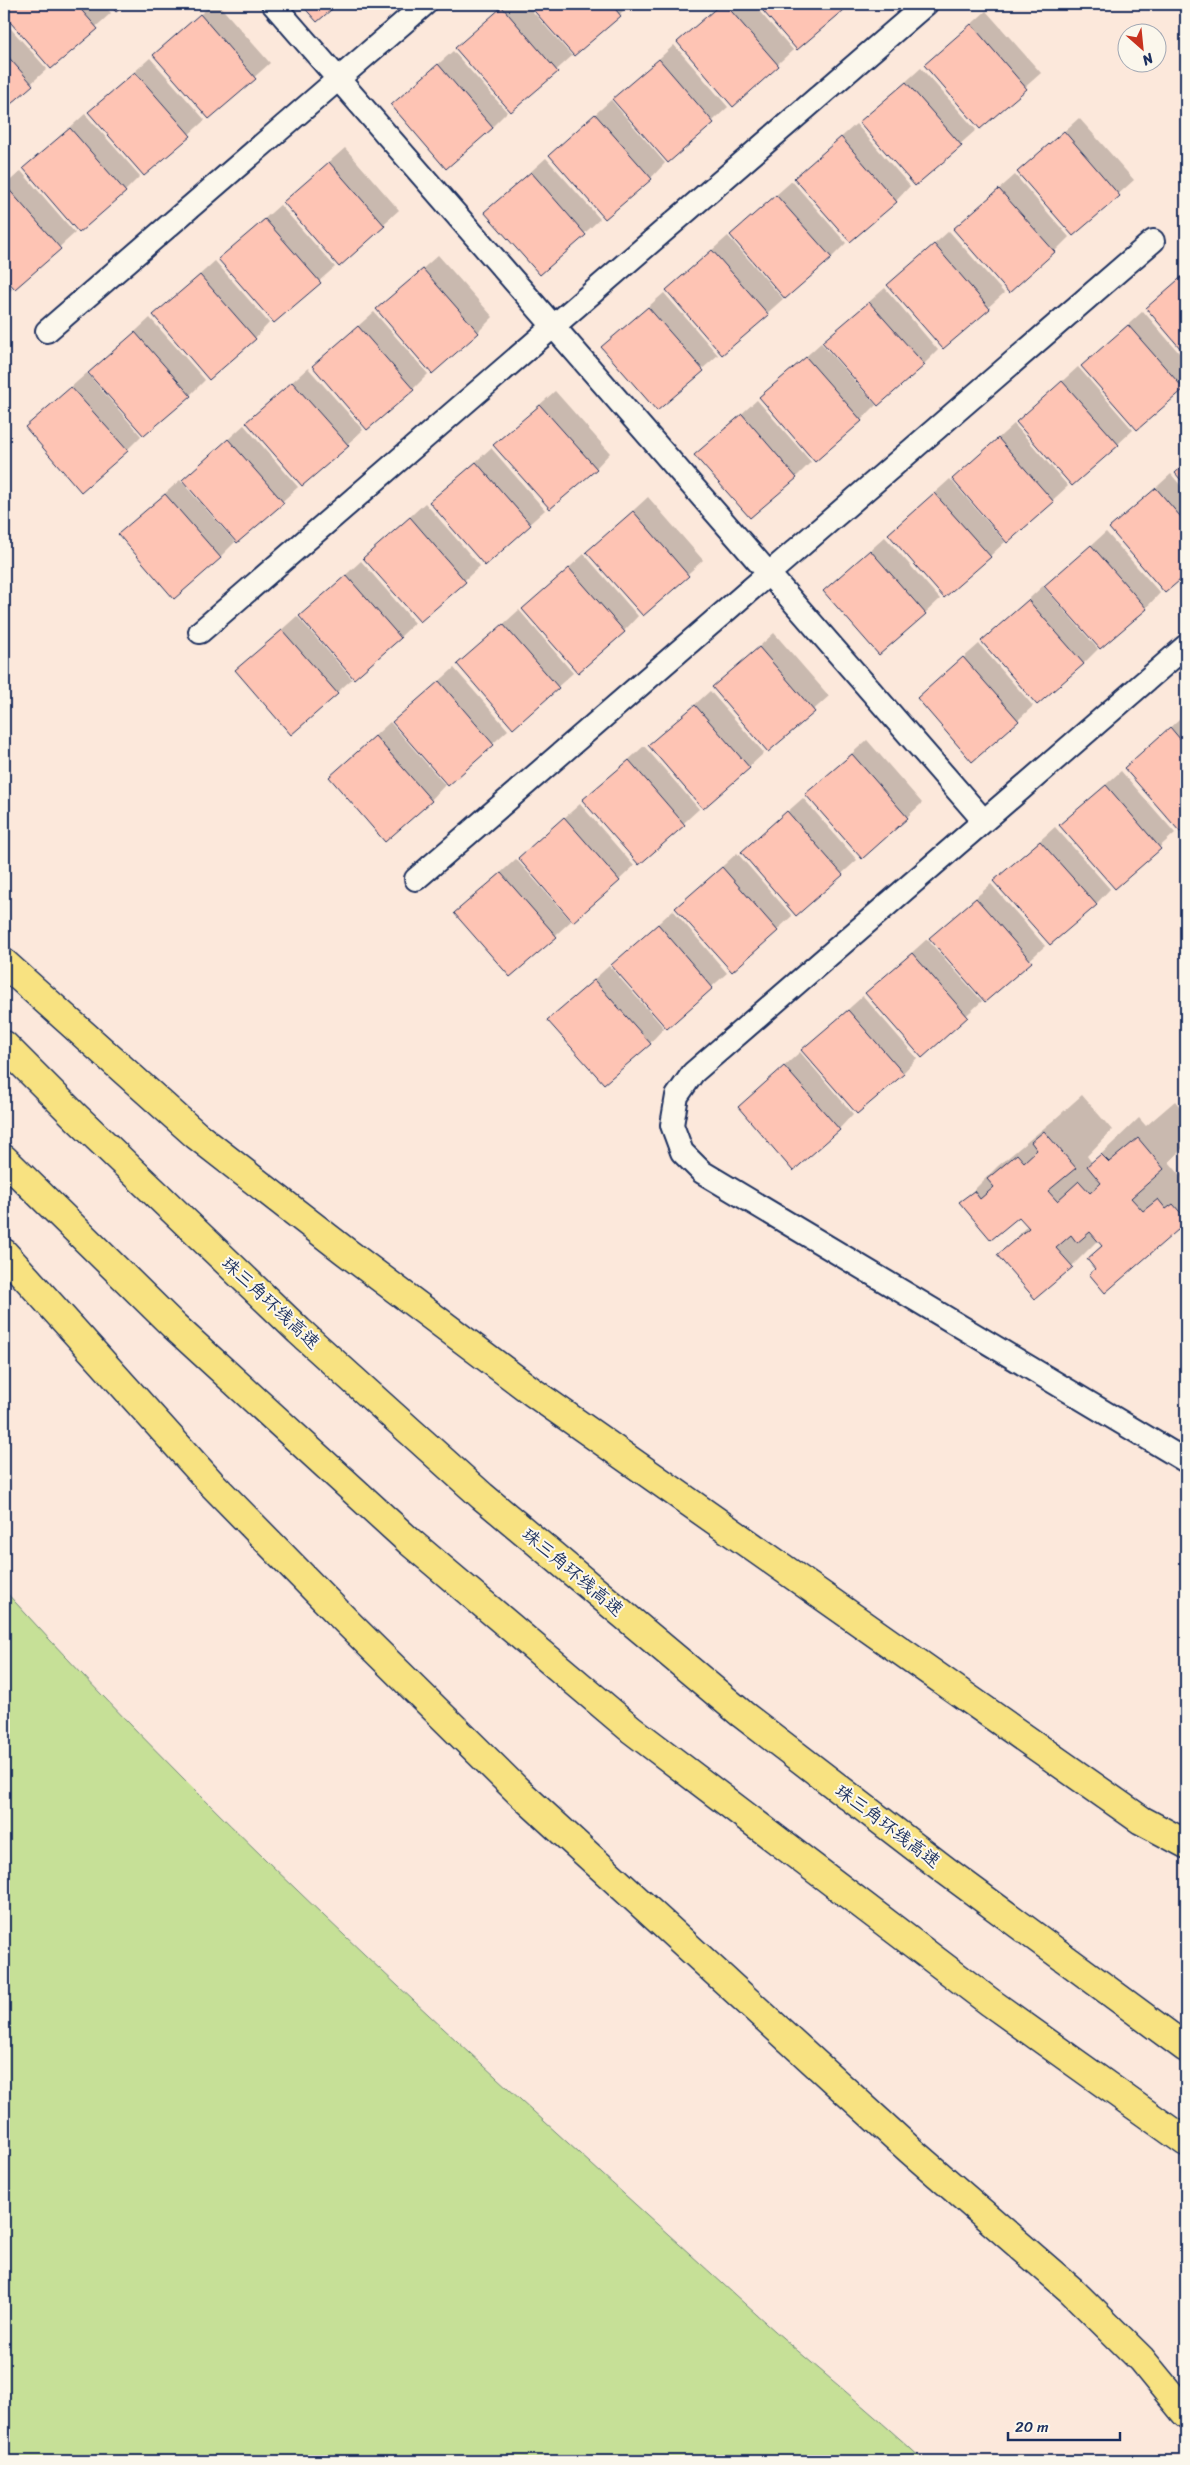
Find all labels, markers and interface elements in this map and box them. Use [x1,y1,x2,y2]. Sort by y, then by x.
north arrow [1118,22,1168,72]
text: N [1137,45,1159,73]
street label: 珠三角环线高速 [214,1248,328,1358]
street label: 珠三角环线高速 [514,1519,632,1625]
street label: 珠三角环线高速 [828,1775,948,1877]
scale bar [1008,2410,1120,2442]
text: 20 m [1015,2414,1049,2440]

